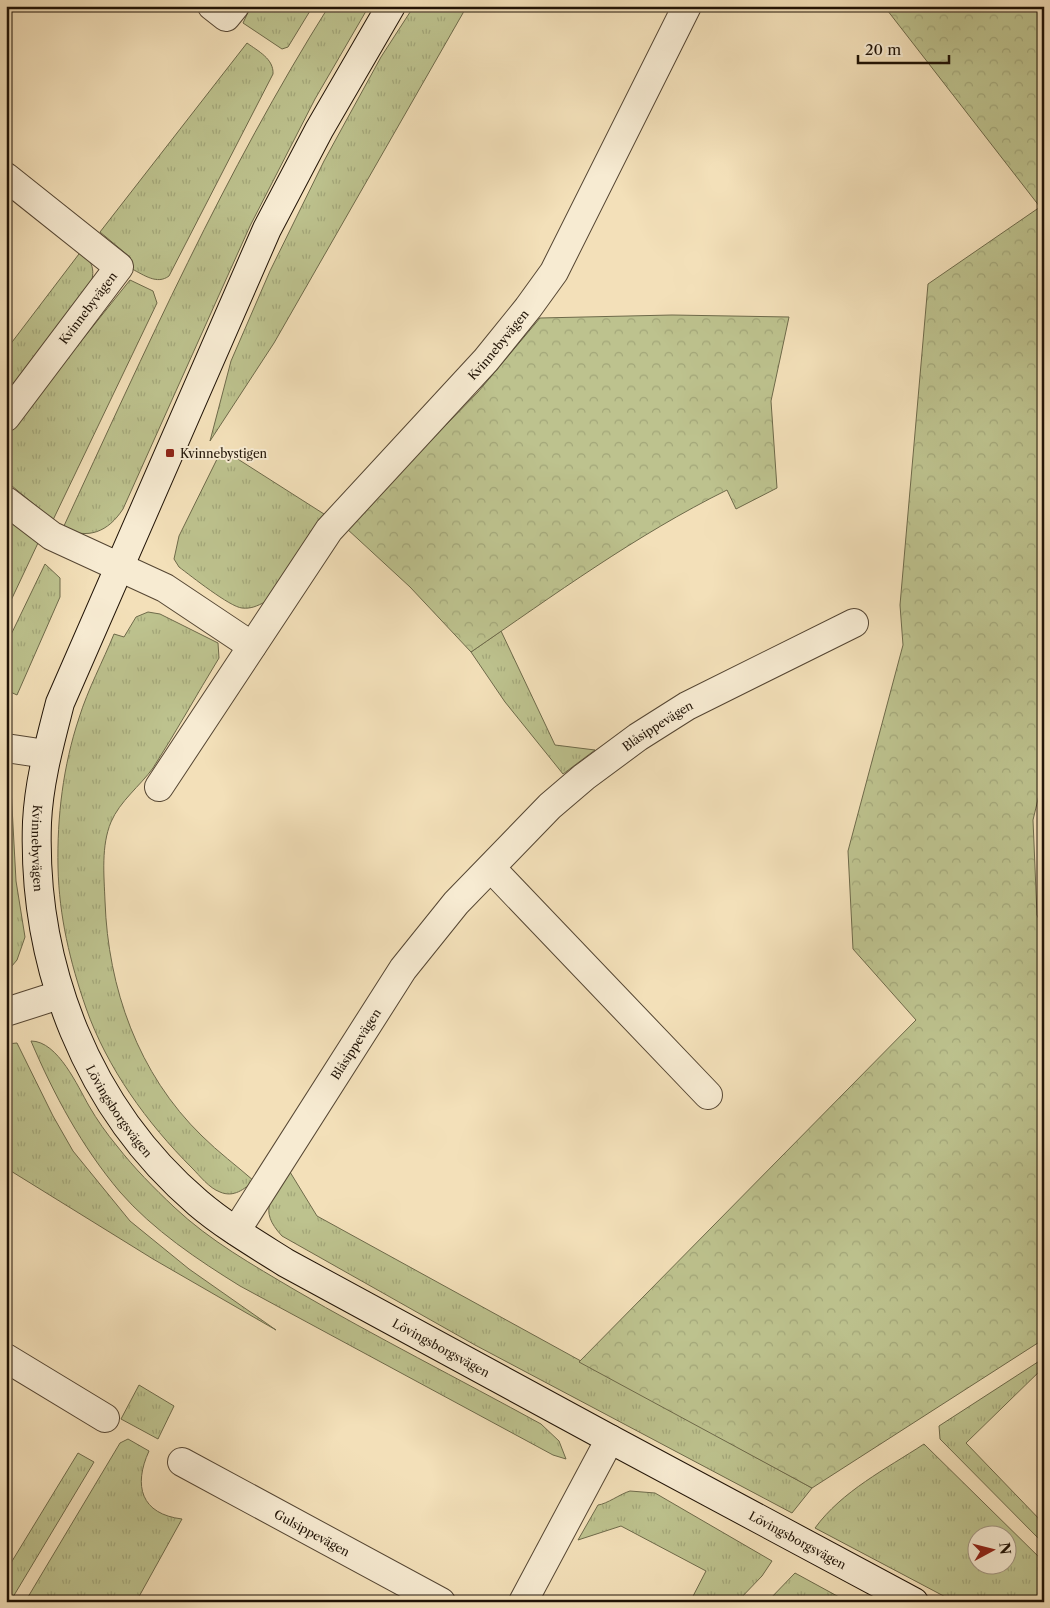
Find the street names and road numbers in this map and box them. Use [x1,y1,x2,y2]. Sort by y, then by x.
street label: Kvinnebyvägen [56,268,120,347]
street label: Kvinnebyvägen [464,306,532,383]
street label: Blåsippevägen [619,697,696,754]
street label: Kvinnebyvägen [29,804,47,893]
street label: Blåsippevägen [327,1005,384,1082]
street label: Lövingsborgsvägen [83,1062,156,1161]
street label: Lövingsborgsvägen [390,1315,493,1380]
street label: Gulsippevägen [272,1506,353,1559]
street label: Lövingsborgsvägen [746,1507,849,1572]

